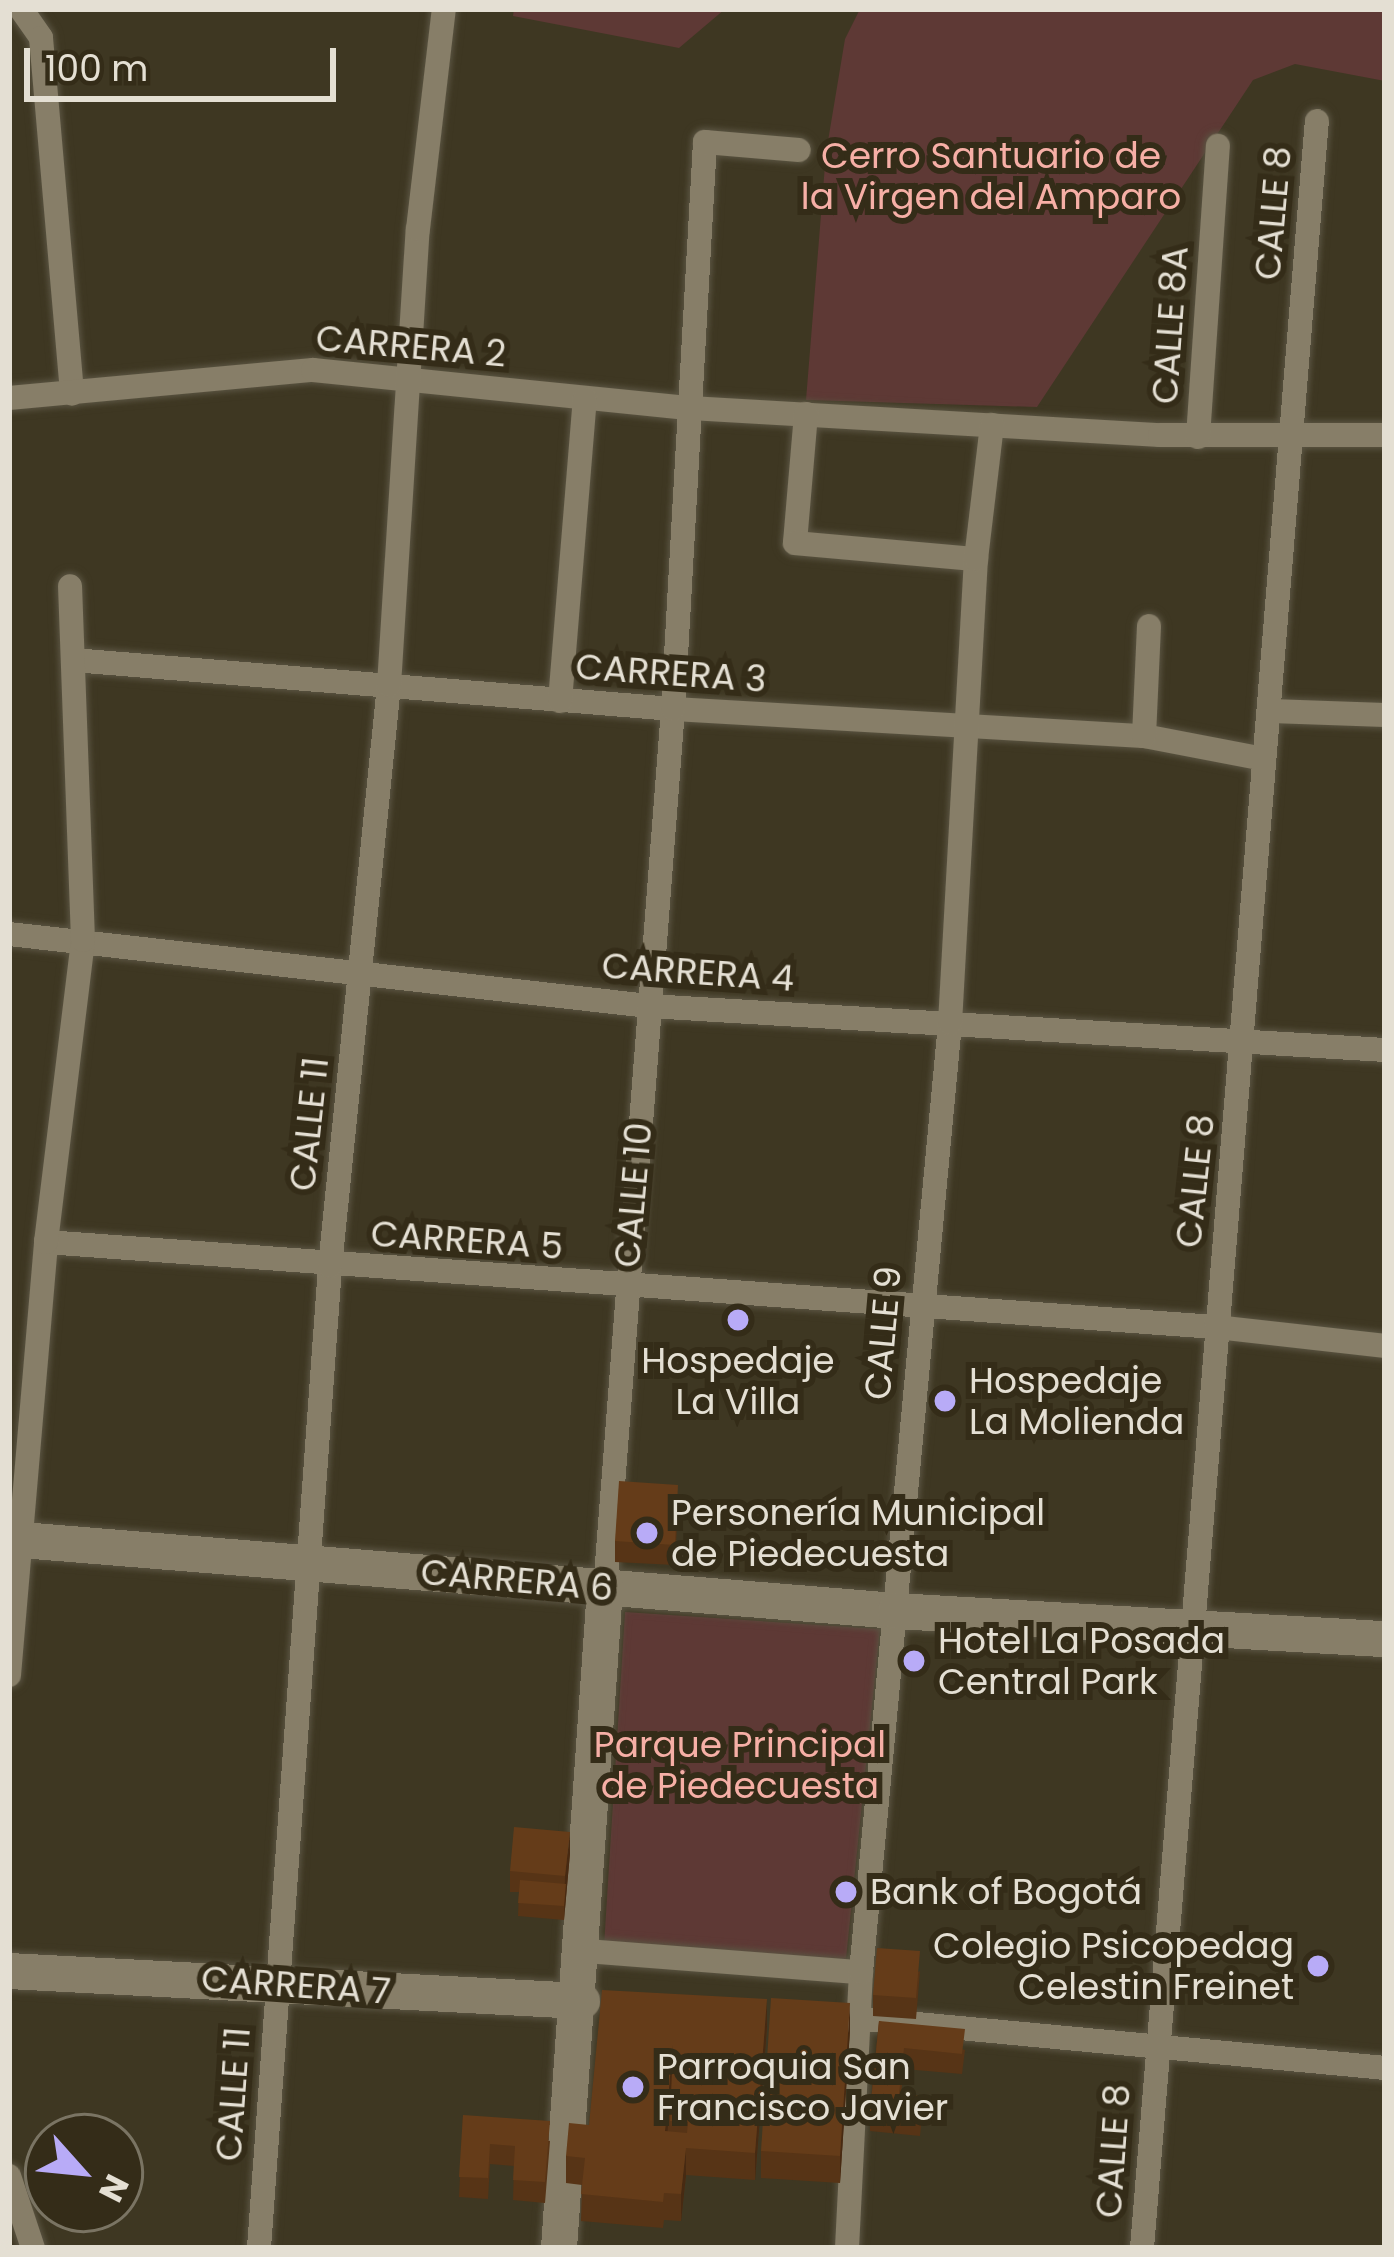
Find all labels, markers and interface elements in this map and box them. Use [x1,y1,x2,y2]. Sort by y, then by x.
scale bar [30,24,342,98]
text: 100 m [45,43,148,94]
park label: Cerro Santuario de la Virgen del Amparo [801,133,1181,218]
street label: CALLE 8 [1246,144,1300,282]
street label: CALLE 8A [1143,245,1197,405]
street label: CARRERA 2 [314,316,508,376]
street label: CARRERA 3 [574,645,768,701]
street label: CARRERA 4 [600,944,796,1000]
street label: CALLE 11 [281,1055,337,1193]
street label: CALLE 8 [1167,1112,1223,1250]
street label: CALLE 10 [605,1121,661,1269]
street label: CARRERA 5 [369,1212,565,1268]
street label: CALLE 9 [856,1264,910,1402]
marker: Hospedaje La Villa [725,1307,751,1333]
place label: Hospedaje La Villa [641,1338,835,1423]
place label: Hospedaje La Molienda [969,1358,1184,1443]
marker: Hospedaje La Molienda [932,1388,958,1414]
place label: Personería Municipal de Piedecuesta [671,1490,1045,1575]
marker: Personería Municipal de Piedecuesta [634,1520,660,1546]
street label: CARRERA 6 [419,1550,615,1610]
place label: Hotel La Posada Central Park [938,1618,1225,1703]
marker: Hotel La Posada Central Park [901,1648,927,1674]
park label: Parque Principal de Piedecuesta [594,1722,886,1807]
place label: Bank of Bogotá [870,1870,1142,1914]
marker: Bank of Bogotá [833,1879,859,1905]
place label: Colegio Psicopedag Celestin Freinet [933,1923,1294,2008]
marker: Colegio Psicopedag Celestin Freinet [1305,1953,1331,1979]
street label: CARRERA 7 [200,1957,392,2013]
street label: CALLE 11 [207,2026,259,2162]
place label: Parroquia San Francisco Javier [657,2044,948,2129]
marker: Parroquia San Francisco Javier [620,2074,646,2100]
street label: CALLE 8 [1087,2083,1139,2219]
north arrow [24,2113,144,2233]
text: N [87,2166,140,2210]

